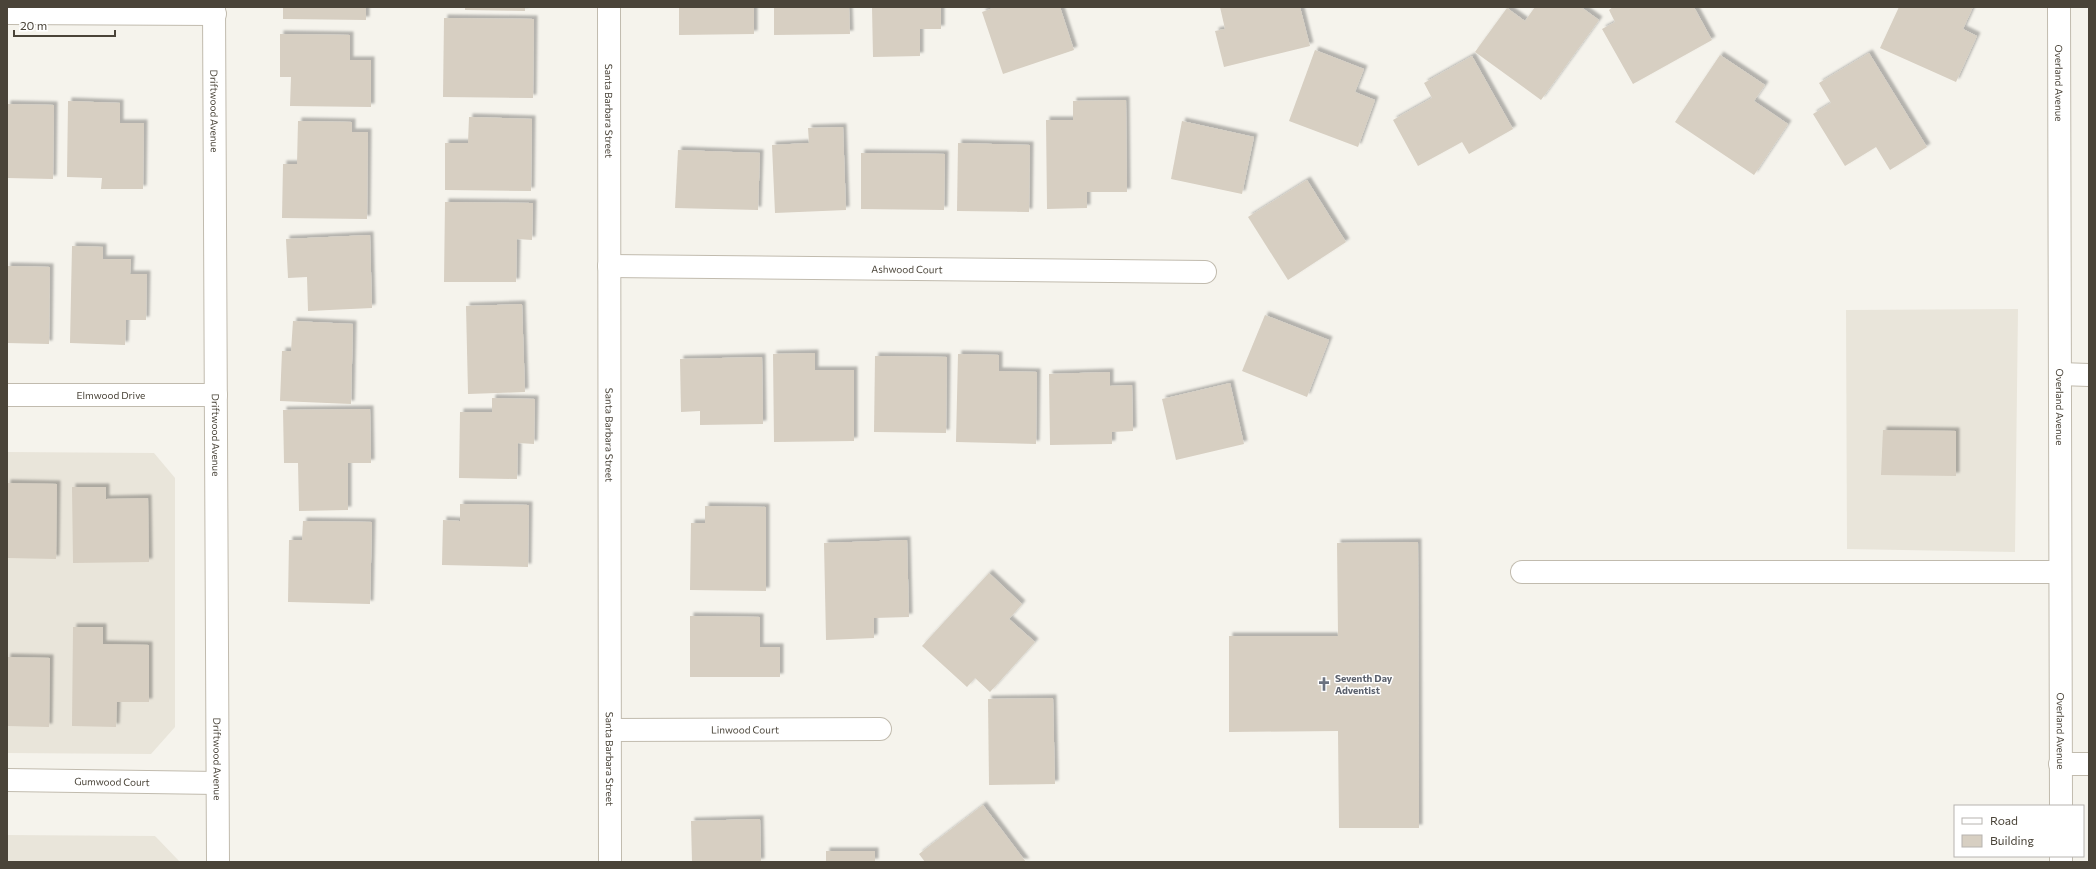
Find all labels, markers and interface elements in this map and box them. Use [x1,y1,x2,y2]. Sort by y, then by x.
scale bar [14,12,115,38]
text: 20 m [20,18,47,32]
street label: Overland Avenue [2053,44,2065,122]
street label: Santa Barbara Street [603,64,615,158]
street label: Driftwood Avenue [208,70,221,152]
street label: Ashwood Court [871,263,943,275]
street label: Overland Avenue [2054,368,2066,446]
street label: Santa Barbara Street [603,388,616,482]
street label: Elmwood Drive [77,389,145,401]
street label: Driftwood Avenue [210,394,222,476]
place label: Seventh Day Adventist [1335,672,1393,696]
church icon: Seventh Day Adventist [1316,676,1332,692]
street label: Overland Avenue [2055,692,2067,770]
street label: Santa Barbara Street [604,712,616,806]
street label: Driftwood Avenue [211,718,224,800]
street label: Linwood Court [711,723,779,736]
street label: Gumwood Court [74,775,150,788]
legend [1954,805,2084,857]
text: Road [1990,813,2018,827]
text: Building [1990,833,2034,847]

